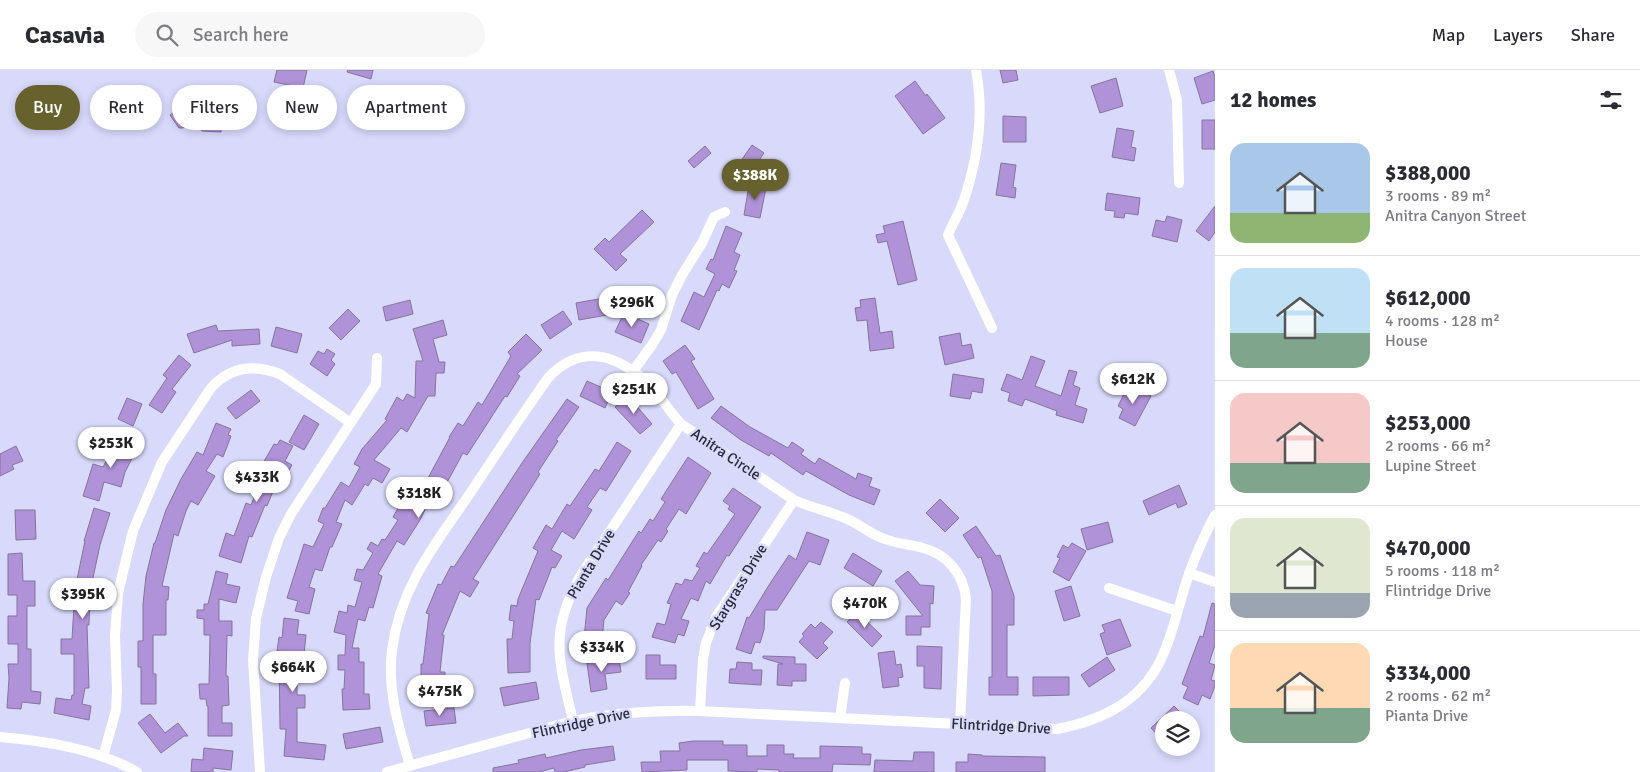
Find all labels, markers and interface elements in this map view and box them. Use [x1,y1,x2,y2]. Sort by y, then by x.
search box [135,12,485,57]
text: Casavia [25,20,105,50]
icon: search [153,21,181,49]
text: Search here [193,23,289,47]
text: Map [1432,24,1465,46]
text: Layers [1493,24,1543,46]
text: Share [1571,24,1615,46]
chip: Buy [15,85,80,130]
chip: Rent [90,85,162,130]
chip: Filters [172,85,257,130]
chip: New [267,85,337,130]
chip: Apartment [347,85,465,130]
icon: filters [1597,86,1625,114]
text: 12 homes [1230,87,1316,113]
pin: $388K [720,158,790,201]
text: $388,000 [1385,160,1471,186]
icon: home [1270,163,1330,223]
text: $388K [733,165,777,185]
text: 3 rooms · 89 m² [1385,186,1491,206]
text: Anitra Canyon Street [1385,206,1526,226]
text: $612,000 [1385,285,1471,311]
pin: $296K [597,286,667,328]
icon: home [1270,288,1330,348]
text: $296K [610,292,654,312]
text: 4 rooms · 128 m² [1385,311,1500,331]
text: House [1385,331,1428,351]
pin: $612K [1098,362,1168,405]
text: $612K [1111,369,1155,389]
pin: $251K [599,372,669,415]
text: $251K [612,379,656,399]
text: $253,000 [1385,410,1471,436]
icon: home [1270,413,1330,473]
street label: Anitra Circle [688,424,764,484]
pin: $253K [76,426,146,469]
text: $253K [89,433,133,453]
text: 2 rooms · 66 m² [1385,436,1491,456]
text: Lupine Street [1385,456,1476,476]
pin: $433K [222,460,292,503]
text: $433K [235,467,279,487]
pin: $318K [384,476,454,519]
text: $318K [397,483,441,503]
street label: Pianta Drive [563,526,619,602]
text: $470,000 [1385,535,1471,561]
icon: home [1270,538,1330,598]
street label: Stargrass Drive [705,541,771,633]
text: 5 rooms · 118 m² [1385,561,1500,581]
pin: $395K [48,578,118,620]
text: Flintridge Drive [1385,581,1491,601]
text: $395K [61,584,105,604]
pin: $470K [830,586,900,629]
text: $470K [843,593,887,613]
pin: $334K [567,630,637,673]
text: $334K [580,637,624,657]
pin: $664K [258,650,328,693]
text: $664K [271,657,315,677]
text: $334,000 [1385,660,1471,686]
icon: home [1270,663,1330,723]
pin: $475K [405,674,475,717]
text: $475K [418,681,462,701]
text: 2 rooms · 62 m² [1385,686,1491,706]
street label: Flintridge Drive [530,704,632,742]
text: Pianta Drive [1385,706,1468,726]
map controls [1155,711,1200,756]
button: layers [1155,711,1200,756]
street label: Flintridge Drive [951,714,1051,738]

